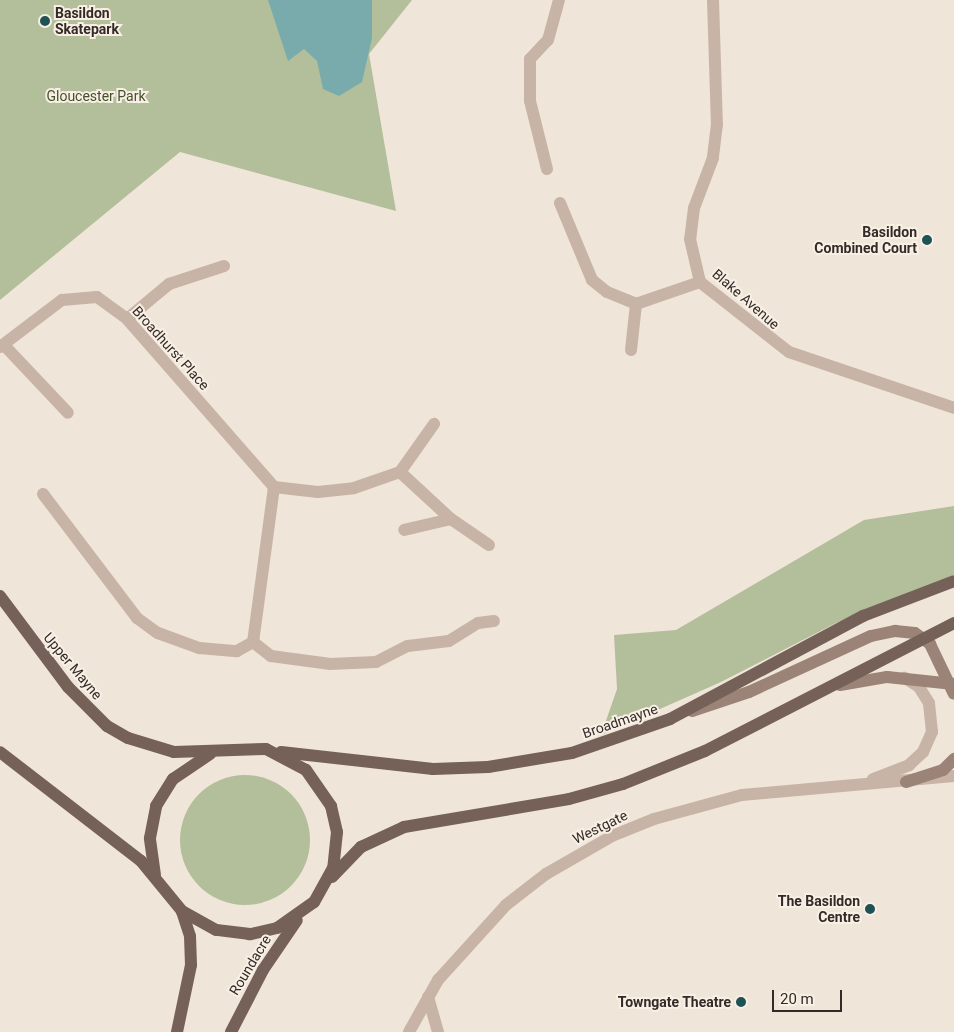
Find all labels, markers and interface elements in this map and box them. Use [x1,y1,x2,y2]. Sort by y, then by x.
place label: Basildon Skatepark [55,5,119,38]
marker: Basildon Skatepark [39,15,51,27]
park label: Gloucester Park [46,88,146,104]
place label: Basildon Combined Court [814,224,917,256]
marker: Basildon Combined Court [921,234,933,246]
street label: Blake Avenue [709,265,783,333]
street label: Broadhurst Place [129,303,213,393]
street label: Upper Mayne [40,629,106,703]
street label: Broadmayne [580,700,660,742]
street label: Westgate [570,807,630,847]
place label: The Basildon Centre [778,893,860,926]
marker: The Basildon Centre [864,903,876,915]
street label: Roundacre [226,932,274,998]
scale bar [774,980,844,1012]
text: 20 m [780,990,814,1008]
place label: Towngate Theatre [617,994,731,1010]
marker: Towngate Theatre [735,996,747,1008]

